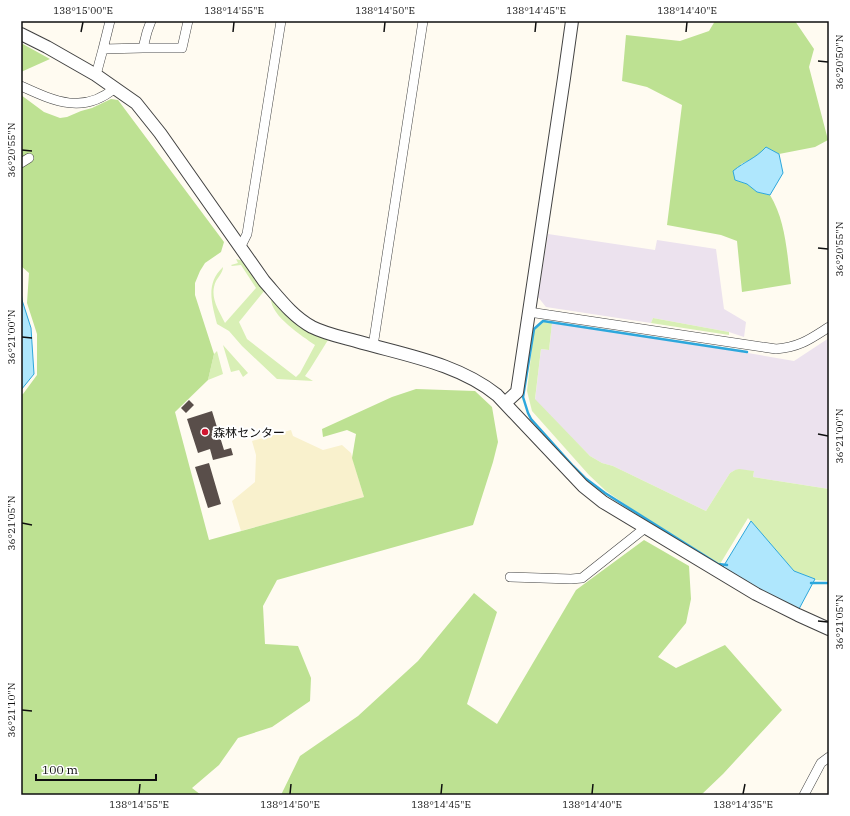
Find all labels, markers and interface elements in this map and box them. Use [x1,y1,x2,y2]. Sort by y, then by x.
text: 138°15'00"E [53,4,113,17]
text: 138°14'55"E [204,4,264,17]
text: 138°14'50"E [355,4,415,17]
text: 138°14'45"E [506,4,566,17]
text: 138°14'40"E [657,4,717,17]
text: 36°20'50"N [833,34,846,90]
text: 36°20'55"N [5,122,18,178]
text: 36°20'55"N [833,221,846,277]
text: 36°21'00"N [5,309,18,365]
text: 36°21'00"N [833,408,846,464]
place label: 森林センター [213,425,285,440]
marker: 森林センター [200,427,210,437]
text: 36°21'05"N [5,495,18,551]
text: 36°21'05"N [833,594,846,650]
text: 36°21'10"N [5,682,18,738]
scale bar [36,756,156,782]
text: 100 m [42,762,78,777]
text: 138°14'55"E [109,798,169,811]
text: 138°14'50"E [260,798,320,811]
text: 138°14'45"E [411,798,471,811]
text: 138°14'40"E [562,798,622,811]
text: 138°14'35"E [713,798,773,811]

